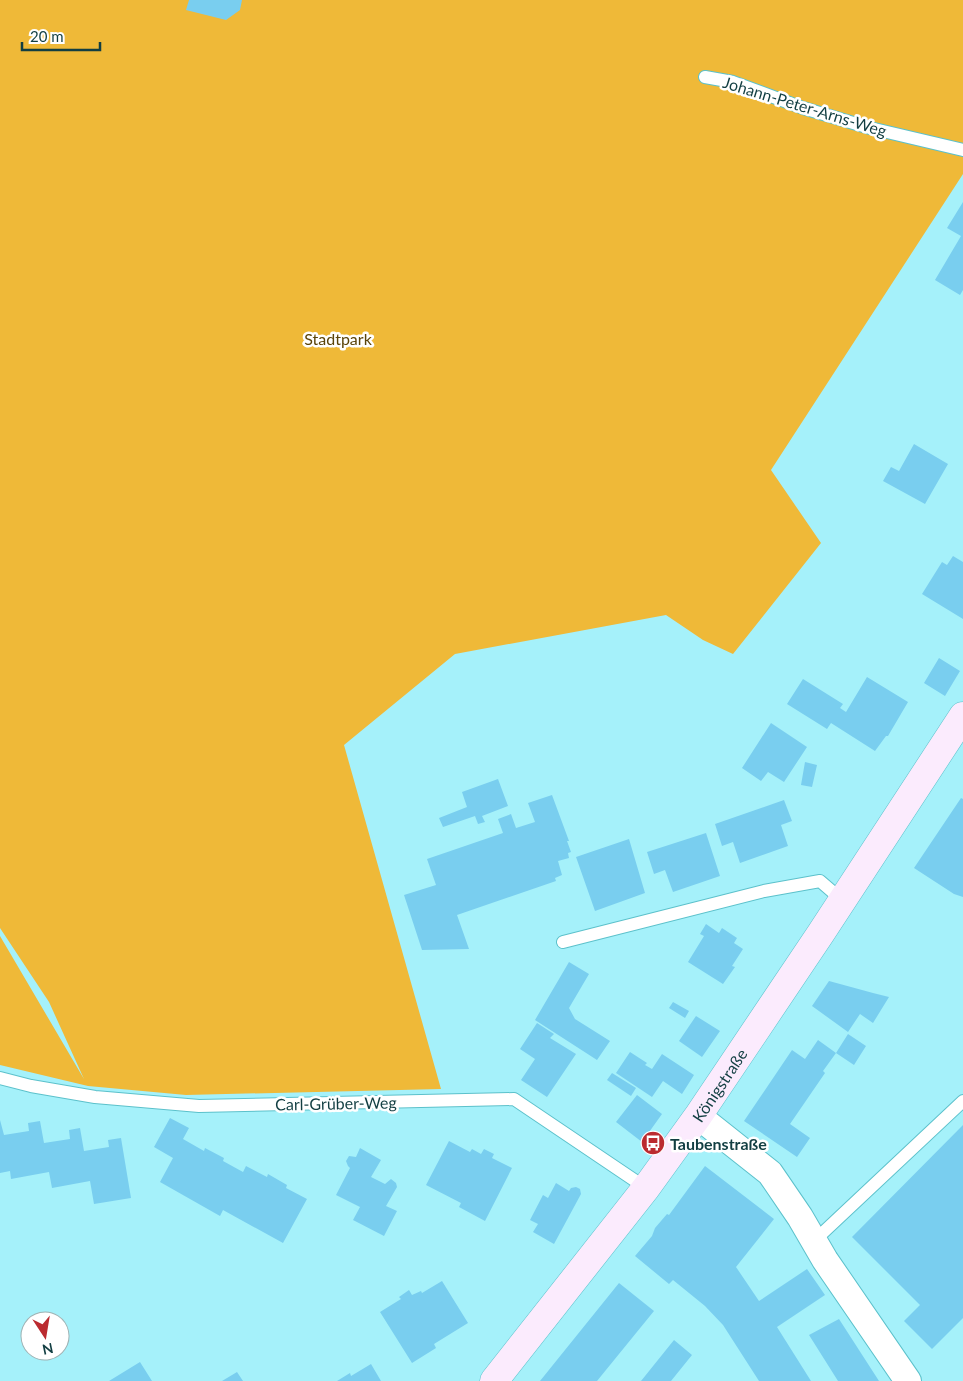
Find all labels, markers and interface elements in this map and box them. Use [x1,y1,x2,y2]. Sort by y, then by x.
scale bar [22,20,100,52]
text: 20 m [30,27,64,45]
street label: Johann-Peter-Arns-Weg [721,72,889,140]
park label: Stadtpark [304,329,373,348]
street label: Königstraße [688,1045,750,1125]
street label: Carl-Grüber-Weg [275,1092,397,1114]
bus stop icon: Taubenstraße [640,1130,666,1156]
place label: Taubenstraße [670,1134,767,1153]
north arrow [20,1311,70,1361]
text: N [41,1340,55,1359]

